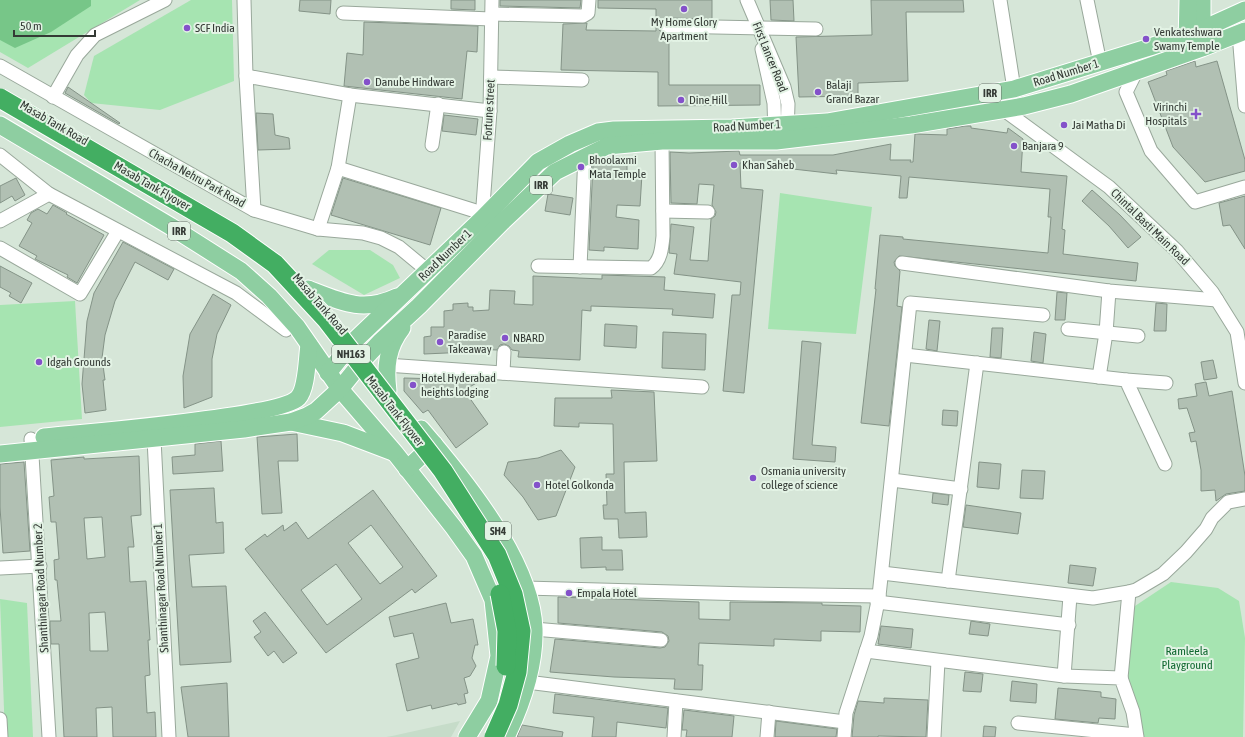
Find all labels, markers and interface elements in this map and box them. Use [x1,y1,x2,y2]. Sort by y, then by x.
marker: My Home Glory Apartment [679,4,689,14]
scale bar [14,12,95,38]
place label: My Home Glory Apartment [651,15,717,43]
text: 50 m [20,19,42,33]
street label: First Lancer Road [750,20,790,94]
place label: SCF India [195,21,235,35]
marker: SCF India [182,23,192,33]
place label: Venkateshwara Swamy Temple [1154,25,1222,53]
marker: Venkateshwara Swamy Temple [1141,34,1151,44]
street label: Road Number 1 [1031,56,1101,90]
place label: Danube Hindware [375,75,455,89]
marker: Danube Hindware [362,77,372,87]
street label: Fortune street [480,78,498,141]
place label: Balaji Grand Bazar [826,78,880,106]
road number: IRR [979,84,1001,102]
marker: Balaji Grand Bazar [813,87,823,97]
place label: Dine Hill [689,93,728,107]
marker: Dine Hill [676,95,686,105]
street label: Masab Tank Road [17,98,91,148]
place label: Virinchi Hospitals [1145,100,1187,128]
marker: Virinchi Hospitals [1190,108,1202,120]
street label: Road Number 1 [713,117,782,135]
place label: Jai Matha Di [1072,118,1125,132]
marker: Jai Matha Di [1059,120,1069,130]
place label: Banjara 9 [1022,139,1064,153]
marker: Banjara 9 [1009,141,1019,151]
street label: Chacha Nehru Park Road [146,146,248,210]
place label: Bhoolaxmi Mata Temple [589,153,646,181]
place label: Khan Saheb [742,158,795,172]
street label: Masab Tank Flyover [111,159,193,214]
marker: Khan Saheb [729,160,739,170]
marker: Bhoolaxmi Mata Temple [576,162,586,172]
road number: IRR [530,176,552,194]
street label: Chintal Basti Main Road [1108,186,1192,268]
road number: IRR [168,222,190,240]
street label: Road Number 1 [416,226,475,284]
street label: Masab Tank Road [290,271,350,337]
place label: Paradise Takeaway [448,328,492,356]
place label: NBARD [513,331,545,345]
marker: NBARD [500,333,510,343]
marker: Paradise Takeaway [435,337,445,347]
road number: NH163 [332,345,370,363]
place label: Idgah Grounds [47,355,111,369]
marker: Idgah Grounds [34,357,44,367]
place label: Hotel Hyderabad heights lodging [421,371,496,399]
street label: Masab Tank Flyover [363,373,427,449]
marker: Hotel Hyderabad heights lodging [408,380,418,390]
place label: Osmania university college of science [761,464,846,492]
marker: Osmania university college of science [748,473,758,483]
place label: Hotel Golkonda [545,478,614,492]
marker: Hotel Golkonda [532,480,542,490]
road number: SH4 [485,522,511,540]
street label: Shanthinagar Road Number 2 [31,523,51,653]
street label: Shanthinagar Road Number 1 [151,523,171,653]
place label: Empala Hotel [577,586,638,600]
marker: Empala Hotel [564,588,574,598]
park label: Ramleela Playground [1161,644,1213,672]

